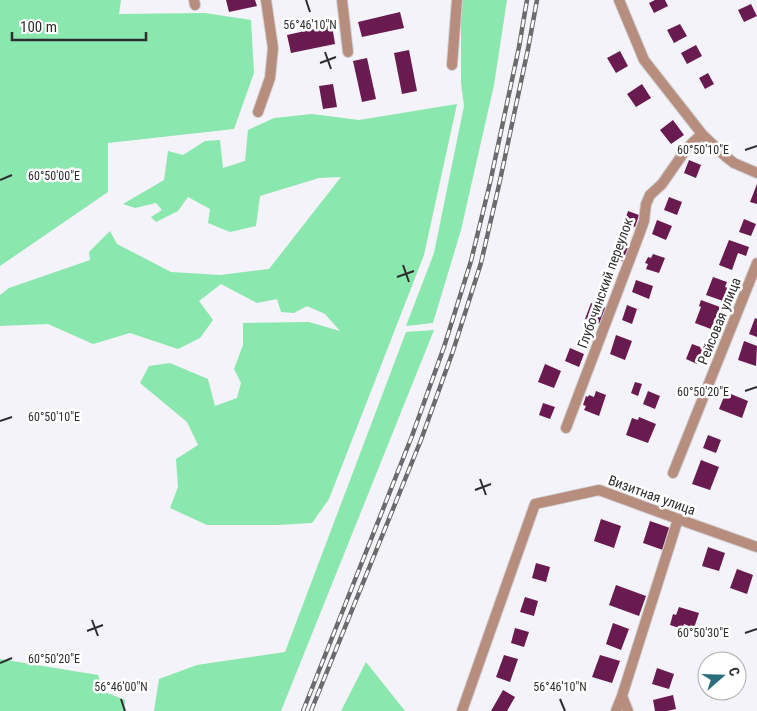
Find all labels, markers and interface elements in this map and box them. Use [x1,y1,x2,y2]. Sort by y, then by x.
scale bar [12,10,146,42]
text: 100 m [20,18,57,36]
text: 56°46'10"N [283,18,337,32]
text: 60°50'10"E [677,143,729,157]
text: 60°50'00"E [28,169,80,183]
street label: Глубочинский переулок [574,216,636,350]
street label: Рейсовая улица [694,275,744,367]
text: 60°50'20"E [677,385,729,399]
text: 60°50'10"E [28,410,80,424]
street label: Визитная улица [606,472,698,518]
text: 60°50'30"E [677,626,729,640]
north arrow [697,651,747,701]
text: 60°50'20"E [28,652,80,666]
text: С [725,665,743,678]
text: 56°46'00"N [94,680,148,694]
text: 56°46'10"N [533,680,587,694]

